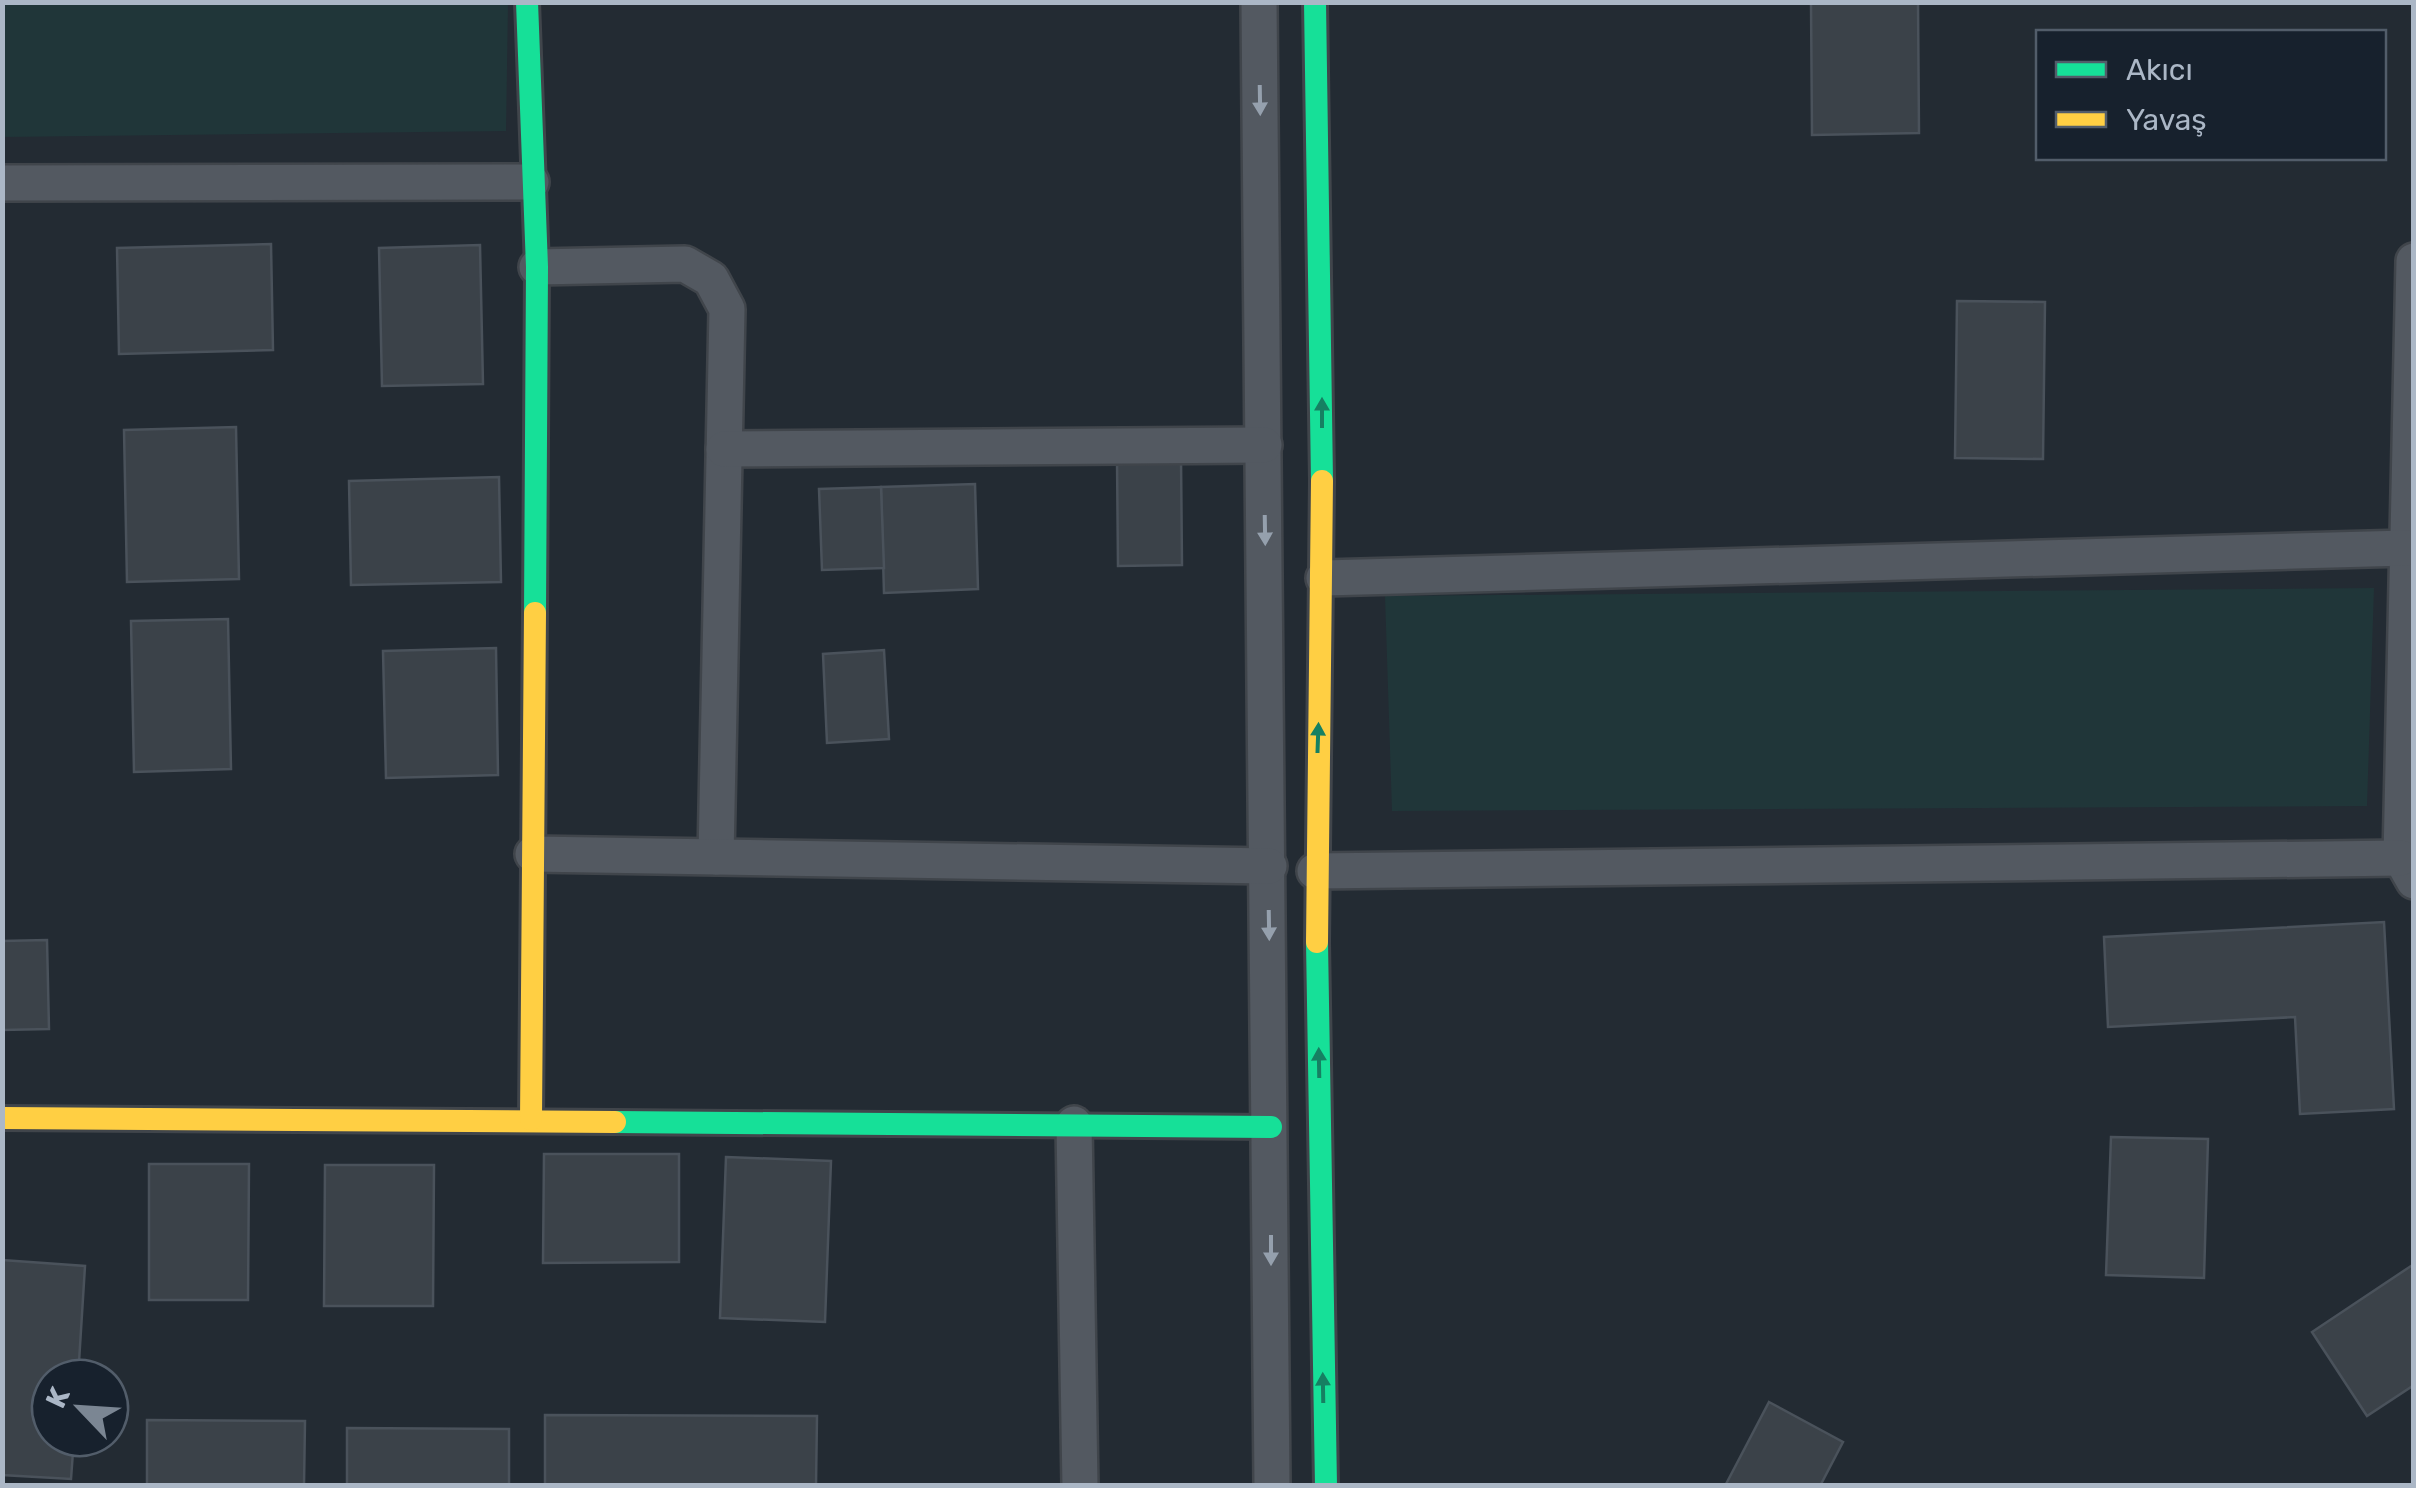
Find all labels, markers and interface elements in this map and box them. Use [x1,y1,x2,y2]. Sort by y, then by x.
legend [2036,30,2386,160]
text: Akıcı [2126,52,2193,88]
one-way arrow [1253,84,1269,116]
text: Yavaş [2126,102,2207,138]
one-way arrow [1314,397,1330,429]
one-way arrow [1257,514,1273,546]
one-way arrow [1310,722,1326,754]
one-way arrow [1262,909,1278,941]
one-way arrow [1311,1047,1327,1079]
one-way arrow [1263,1234,1279,1266]
north arrow [30,1358,130,1458]
one-way arrow [1315,1372,1331,1404]
text: K [39,1382,77,1413]

